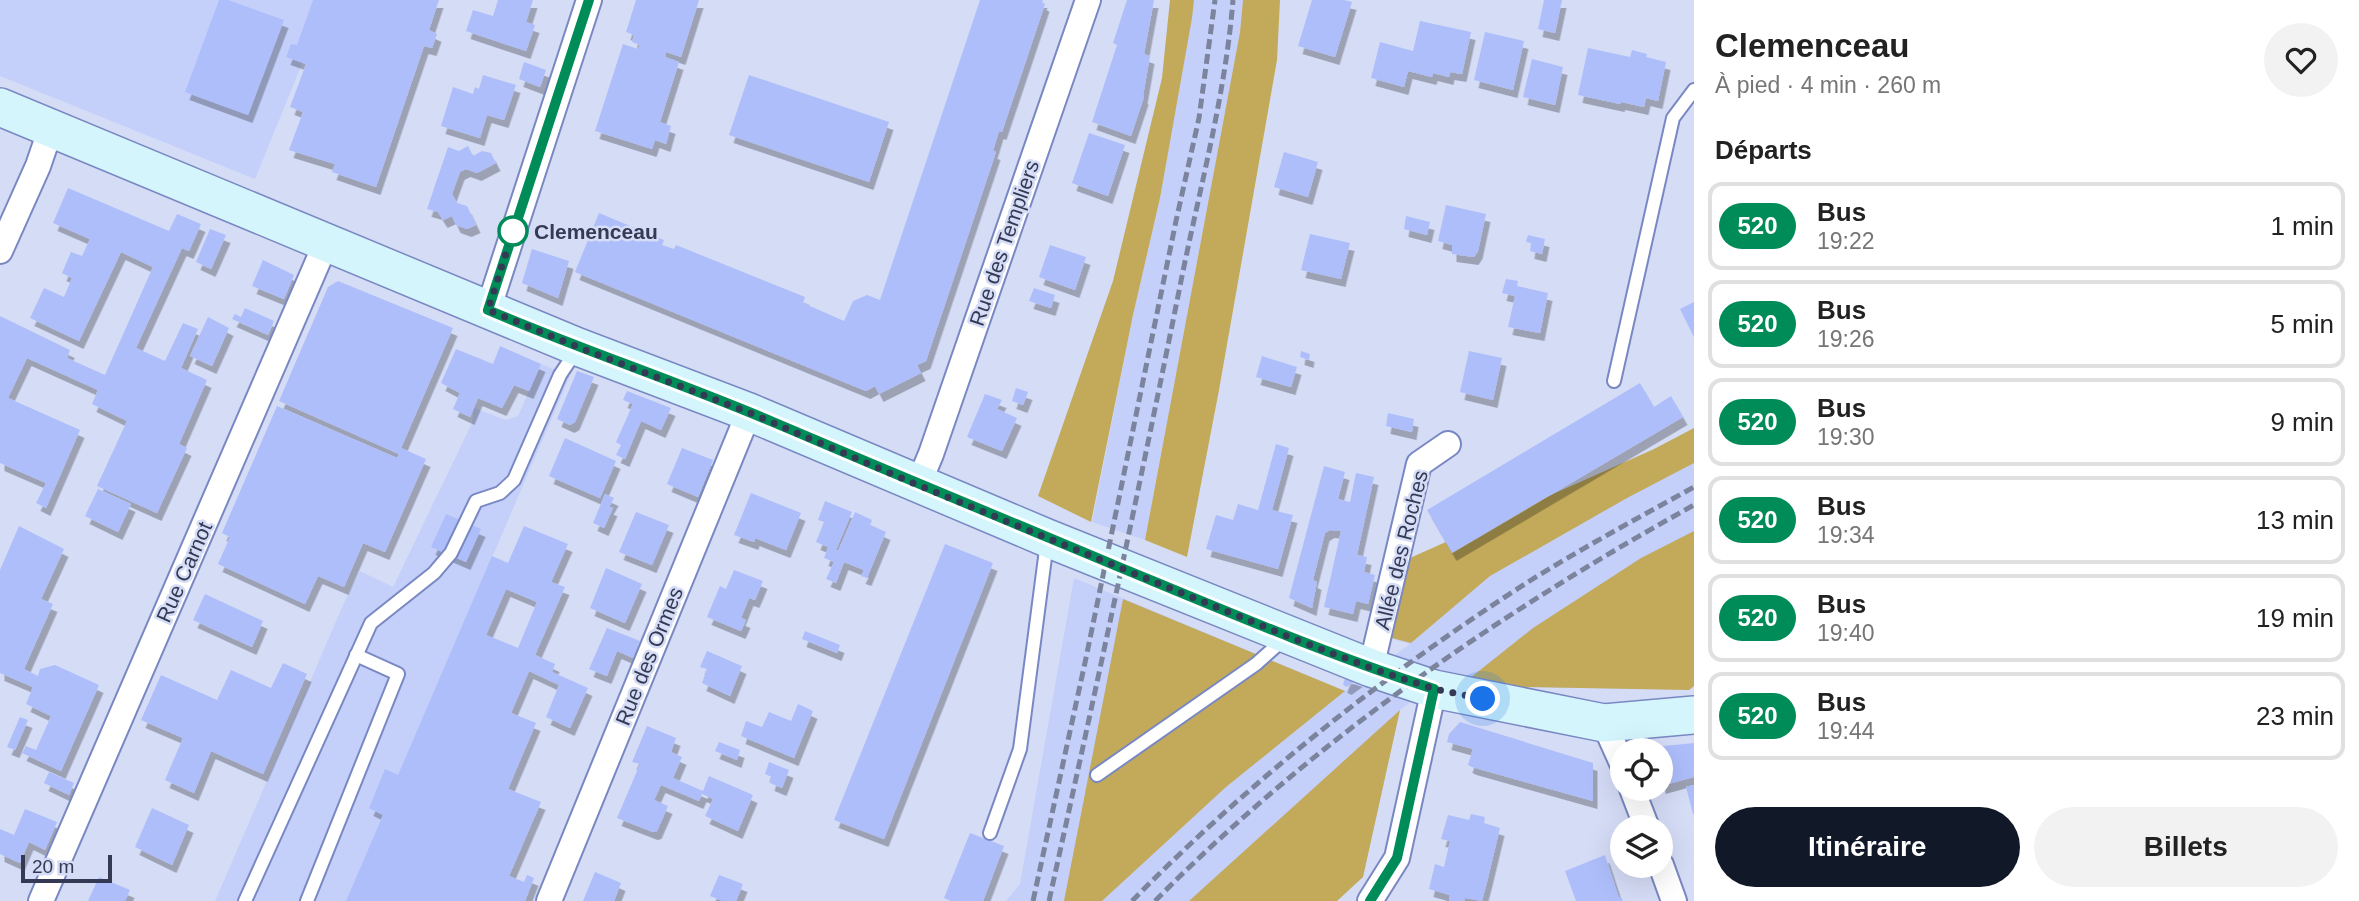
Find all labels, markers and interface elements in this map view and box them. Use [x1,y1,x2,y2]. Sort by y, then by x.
button: heart [2264,23,2338,97]
text: Clemenceau [1715,27,1909,64]
text: À pied · 4 min · 260 m [1715,72,1941,98]
text: Départs [1715,135,1812,165]
street label: Rue des Templiers [965,157,1043,329]
text: Bus [1817,197,1866,227]
text: 1 min [2270,211,2334,241]
text: 520 [1737,212,1778,239]
marker: Clemenceau [498,216,528,246]
place label: Clemenceau [534,220,658,243]
text: 19:22 [1817,228,1875,254]
text: Bus [1817,295,1866,325]
text: 5 min [2270,309,2334,339]
text: 520 [1737,310,1778,337]
text: 19:26 [1817,326,1875,352]
text: Bus [1817,393,1866,423]
text: 9 min [2270,407,2334,437]
text: 520 [1737,408,1778,435]
text: 19:30 [1817,424,1875,450]
street label: Allée des Roches [1370,468,1432,632]
text: Bus [1817,491,1866,521]
text: 13 min [2256,505,2334,535]
text: 520 [1737,506,1778,533]
street label: Rue Carnot [152,518,216,626]
text: 19:34 [1817,522,1875,548]
street label: Rue des Ormes [611,584,687,728]
text: Bus [1817,589,1866,619]
text: 19 min [2256,603,2334,633]
text: 520 [1737,604,1778,631]
text: 19:40 [1817,620,1875,646]
your location [1465,681,1500,716]
text: Bus [1817,687,1866,717]
text: 23 min [2256,701,2334,731]
text: 520 [1737,702,1778,729]
text: 19:44 [1817,718,1875,744]
map controls [1610,738,1673,878]
button: locate [1610,738,1673,801]
button: Itinéraire [1715,807,2020,887]
button: Billets [2034,807,2338,887]
button: layers [1610,815,1673,878]
scale bar [21,852,112,884]
text: 20 m [32,856,74,877]

